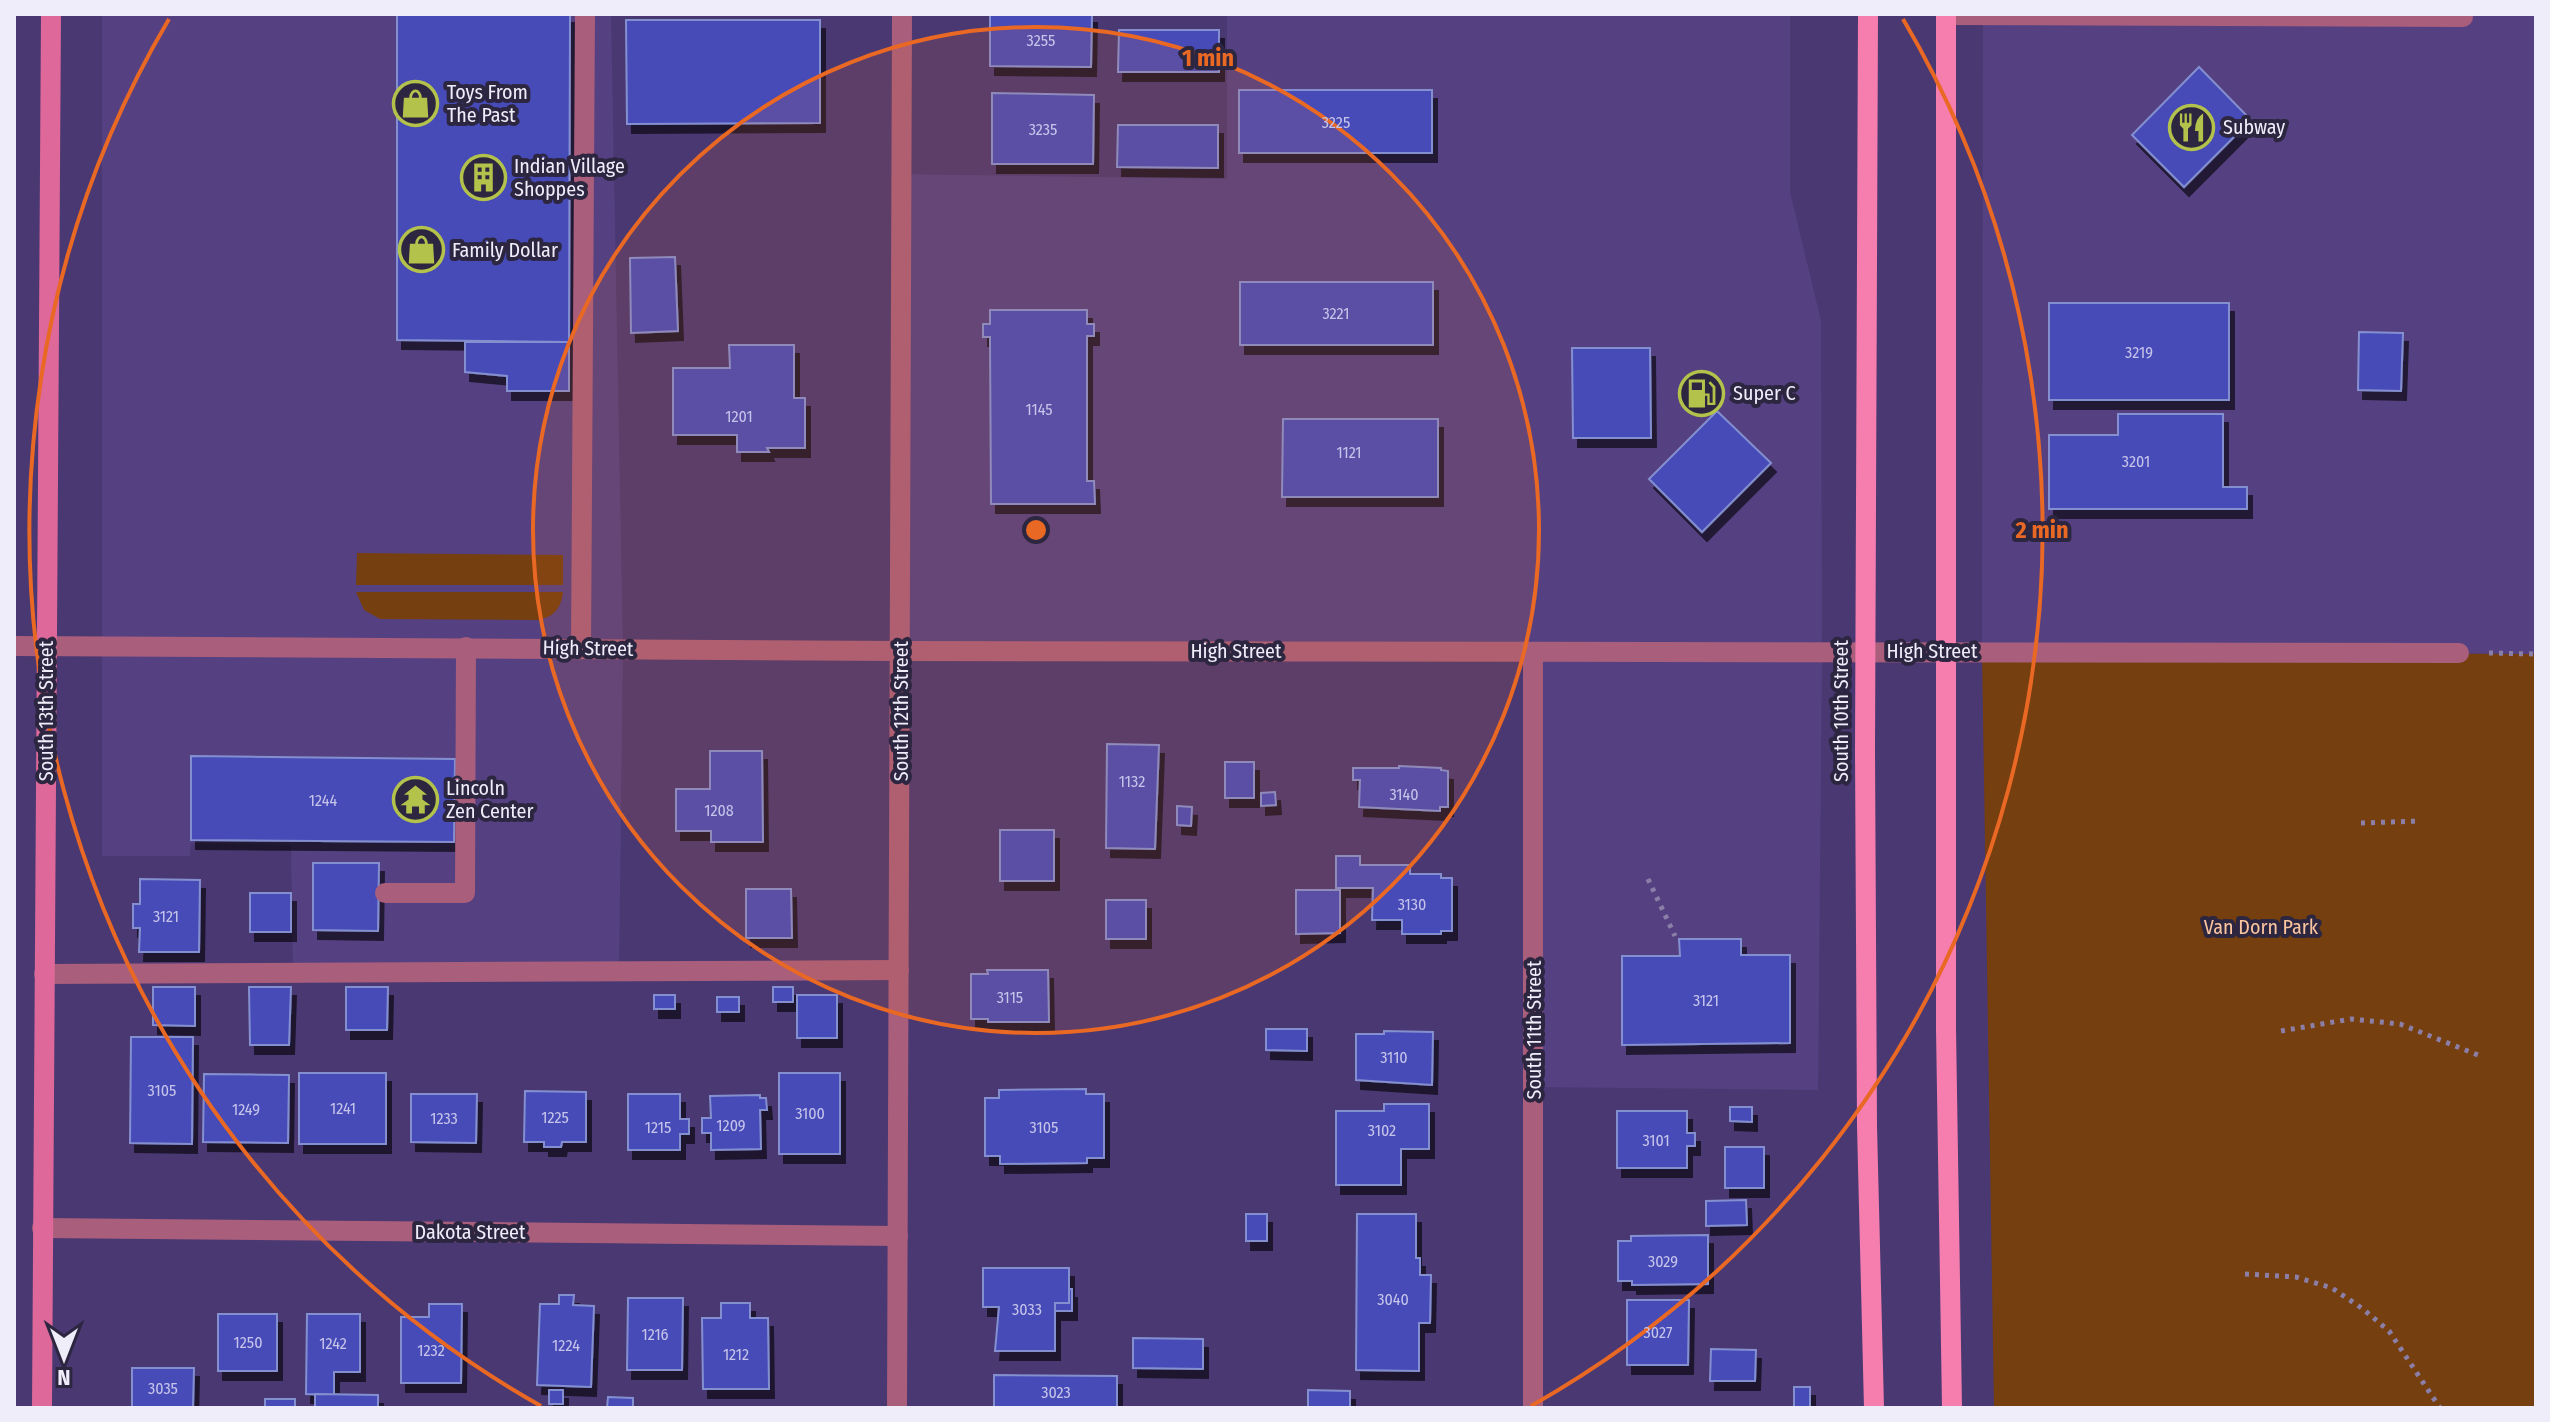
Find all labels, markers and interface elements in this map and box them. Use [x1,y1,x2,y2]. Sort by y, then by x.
house number: 3255 [1027,31,1055,50]
text: 1 min [1182,44,1234,72]
shop icon: Toys From The Past [392,79,440,127]
place label: Toys From The Past [447,80,528,127]
restaurant icon: Subway [2168,103,2216,151]
house number: 3225 [1322,113,1350,132]
place label: Subway [2223,115,2285,139]
house number: 3235 [1029,120,1057,139]
building icon: Indian Village Shoppes [459,153,507,201]
place label: Indian Village Shoppes [514,154,625,201]
shop icon: Family Dollar [397,226,445,274]
place label: Family Dollar [452,238,558,262]
house number: 3221 [1322,304,1350,323]
house number: 3219 [2125,343,2153,362]
fuel station icon: Super C [1678,369,1726,417]
place label: Super C [1733,381,1796,405]
house number: 1145 [1025,400,1053,419]
house number: 1201 [725,407,753,426]
house number: 1121 [1336,443,1362,462]
house number: 3201 [2122,452,2150,471]
centre of rings [1022,516,1050,544]
text: 2 min [2014,516,2069,544]
street label: High Street [542,635,634,661]
street label: High Street [1191,639,1282,663]
street label: High Street [1887,639,1978,663]
street label: South 13th Street [34,640,58,781]
street label: South 12th Street [889,640,913,781]
street label: South 10th Street [1829,640,1853,782]
house number: 1132 [1119,772,1145,791]
temple icon: Lincoln Zen Center [391,776,439,824]
place label: Lincoln Zen Center [446,776,533,823]
house number: 3140 [1389,785,1419,804]
house number: 1244 [309,791,337,810]
house number: 1208 [704,801,734,820]
house number: 3130 [1398,895,1426,914]
house number: 3121 [153,907,179,926]
park label: Van Dorn Park [2204,915,2319,939]
street label: South 11th Street [1522,960,1546,1099]
house number: 3115 [997,988,1023,1007]
house number: 3121 [1693,991,1719,1010]
house number: 3110 [1380,1048,1408,1067]
house number: 3105 [148,1081,176,1100]
house number: 1241 [330,1099,356,1118]
house number: 1249 [232,1100,260,1119]
house number: 3100 [795,1104,825,1123]
house number: 1225 [541,1108,569,1127]
house number: 1233 [430,1109,458,1128]
house number: 1209 [716,1116,746,1135]
house number: 1215 [645,1118,671,1137]
house number: 3105 [1030,1118,1058,1137]
house number: 3102 [1368,1121,1396,1140]
house number: 3101 [1642,1131,1670,1150]
street label: Dakota Street [415,1220,526,1244]
house number: 3029 [1648,1252,1678,1271]
house number: 3040 [1377,1290,1409,1309]
house number: 3033 [1012,1300,1042,1319]
north arrow [24,1318,104,1398]
house number: 3027 [1644,1323,1673,1342]
house number: 1216 [641,1325,669,1344]
house number: 1250 [234,1333,262,1352]
house number: 1242 [319,1334,347,1353]
house number: 1224 [552,1336,580,1355]
house number: 1232 [417,1341,445,1360]
house number: 1212 [723,1345,749,1364]
text: N [57,1364,71,1391]
house number: 3035 [148,1379,178,1398]
house number: 3023 [1041,1383,1071,1402]

